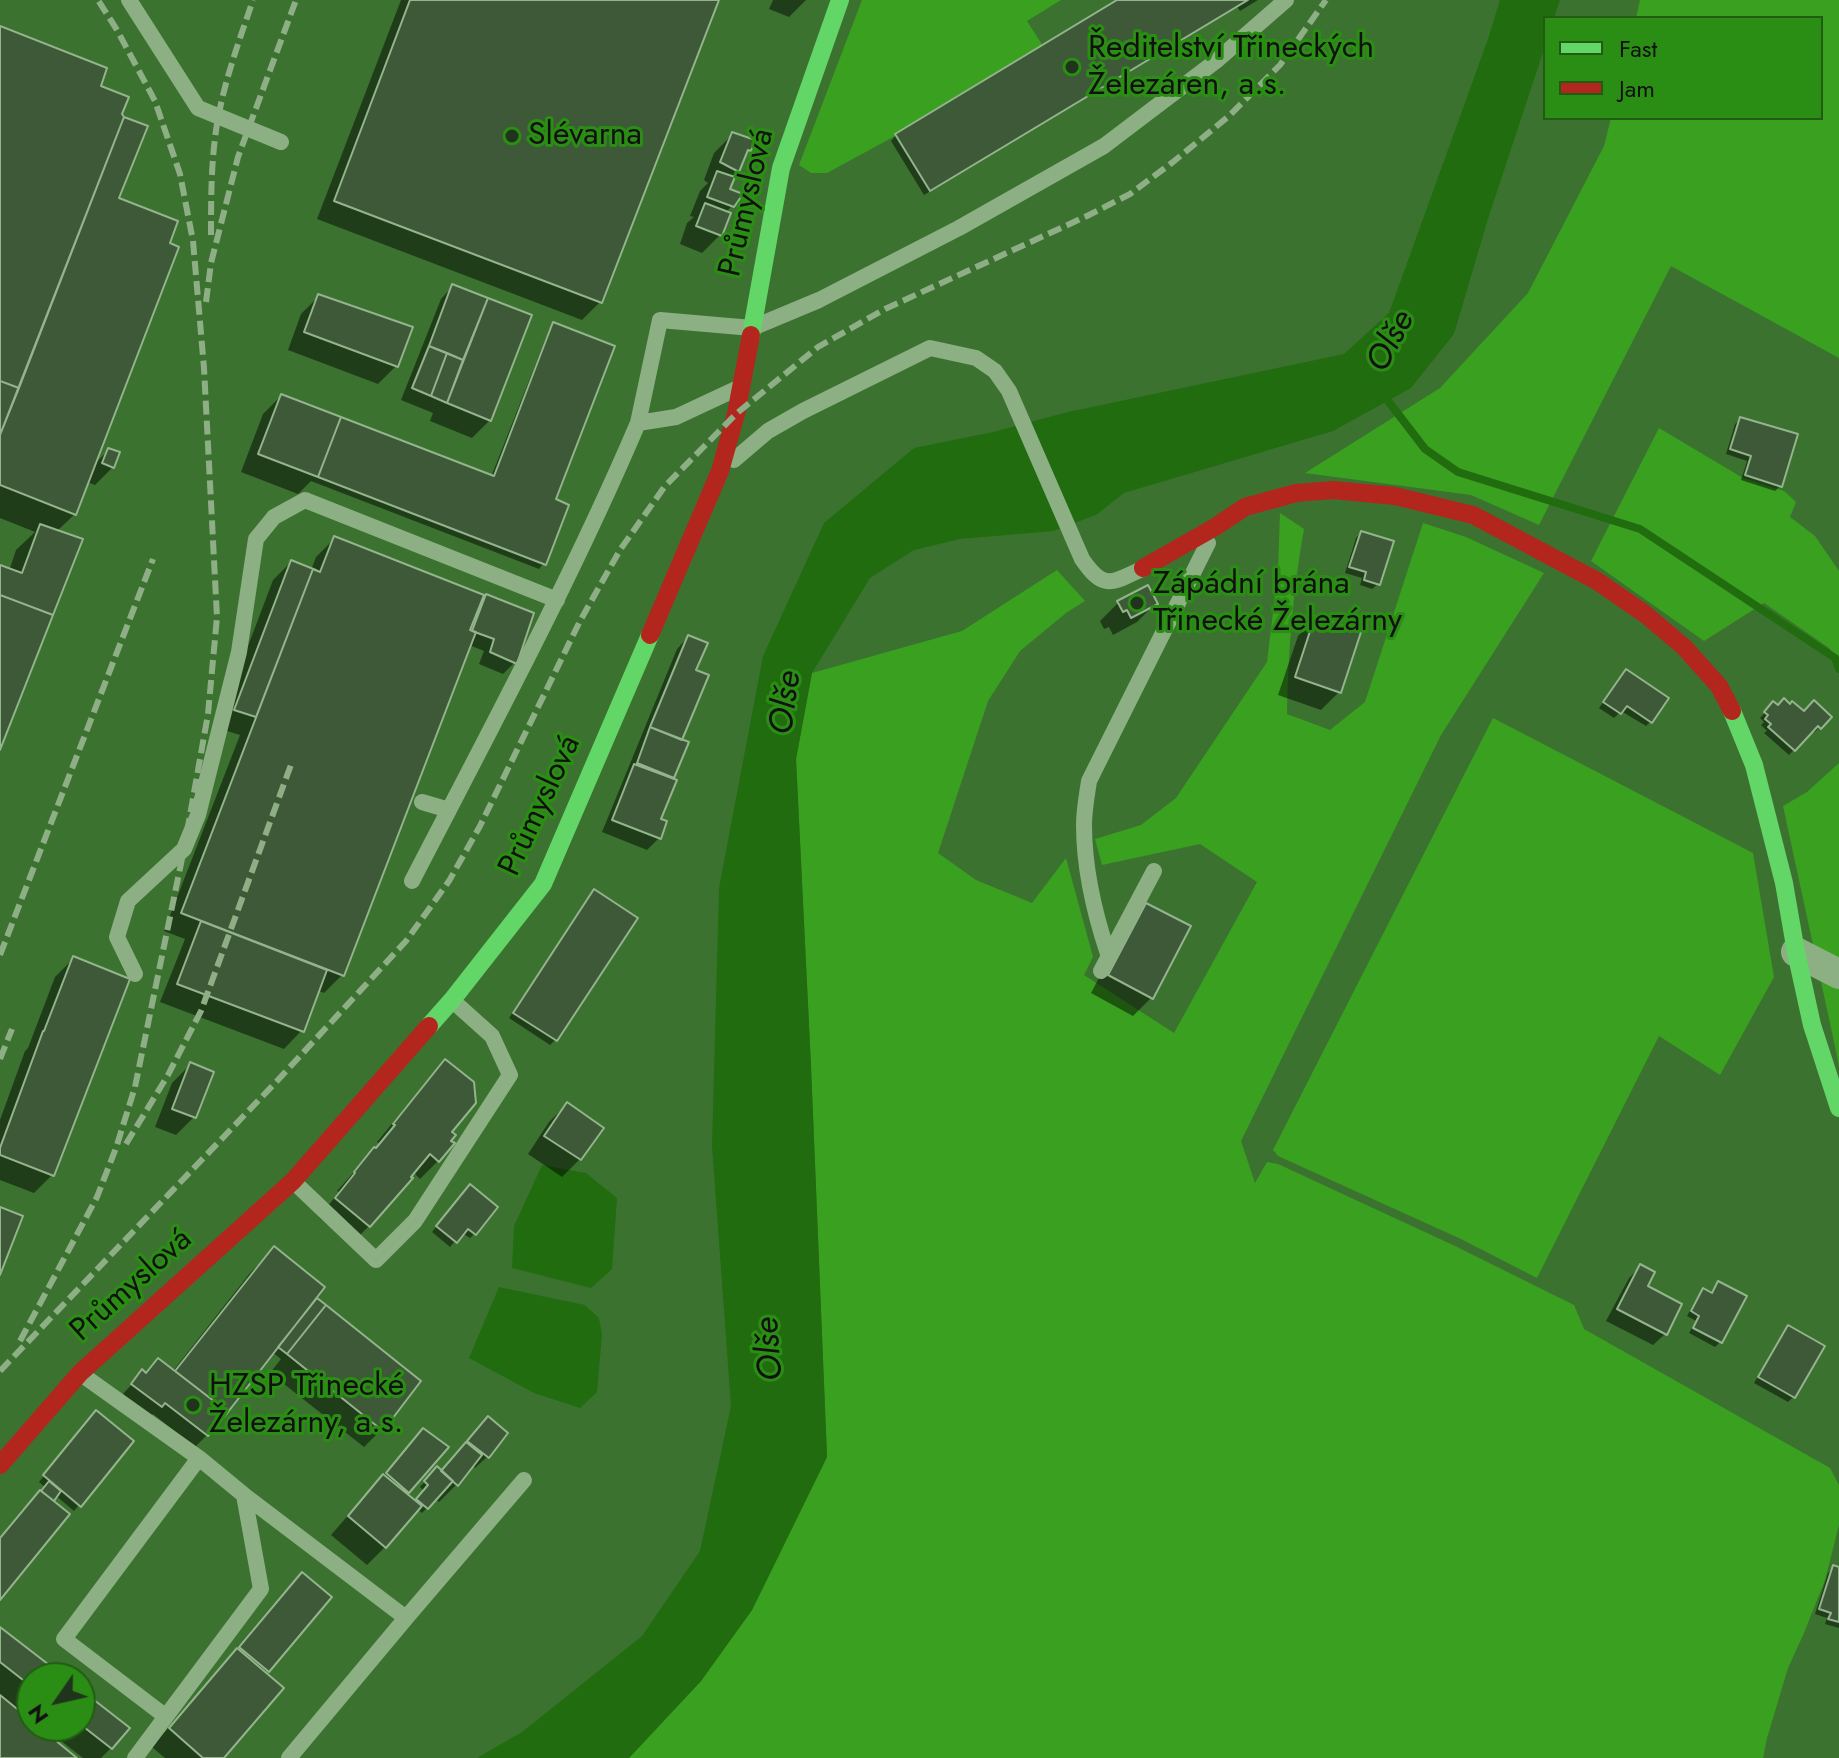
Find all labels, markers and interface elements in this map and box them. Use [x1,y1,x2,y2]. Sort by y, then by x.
legend [1543,16,1823,120]
place label: Ředitelství Třineckých Železáren, a.s. [1088,30,1374,105]
text: Fast [1619,31,1657,66]
marker: Ředitelství Třineckých Železáren, a.s. [1063,58,1081,76]
text: Jam [1619,71,1655,106]
place label: Slévarna [528,117,642,155]
street label: Průmyslová [712,125,784,281]
marker: Slévarna [503,127,521,145]
water label: Olše [1359,304,1425,380]
place label: Zápádní brána Třinecké Železárny [1153,566,1402,641]
marker: Zápádní brána Třinecké Železárny [1128,594,1146,612]
water label: Olše [762,668,812,738]
street label: Průmyslová [492,730,590,882]
street label: Průmyslová [63,1221,201,1351]
water label: Olše [748,1316,794,1382]
place label: HZSP Třinecké Železárny, a.s. [209,1368,404,1443]
marker: HZSP Třinecké Železárny, a.s. [184,1396,202,1414]
north arrow [16,1662,96,1742]
text: N [20,1698,56,1730]

